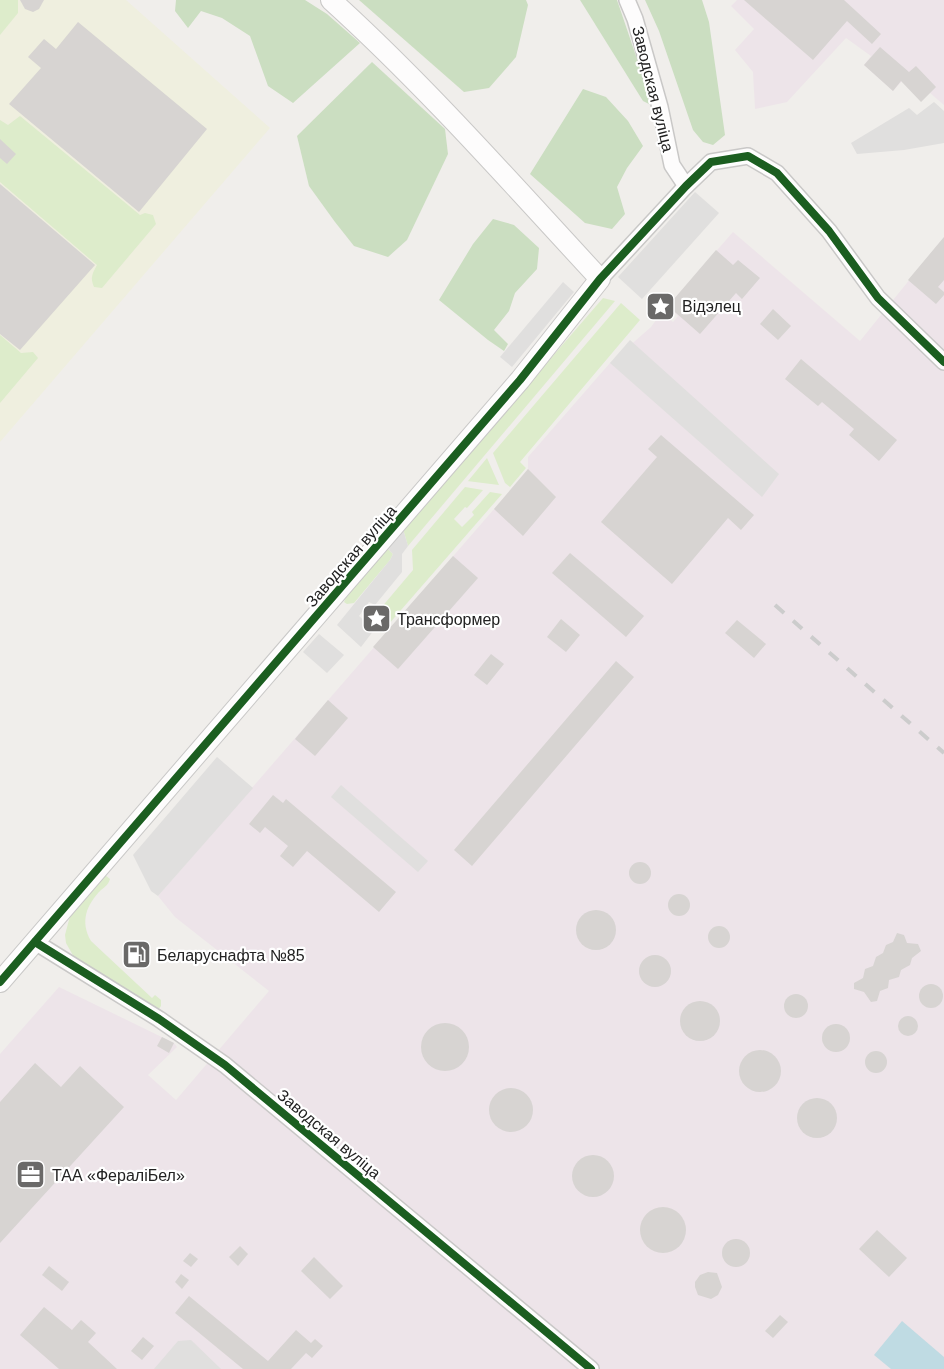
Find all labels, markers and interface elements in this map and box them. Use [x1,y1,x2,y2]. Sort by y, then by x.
street label: Заводская вуліца [629,24,677,154]
place icon: Відэлец [645,290,677,322]
place label: Відэлец [682,298,741,315]
street label: Заводская вуліца [302,502,400,610]
place icon: Трансформер [360,603,392,635]
place label: Трансформер [397,611,500,628]
fuel station icon: Беларуснафта №85 [120,939,152,971]
place label: Беларуснафта №85 [157,947,305,964]
street label: Заводская вуліца [274,1086,384,1182]
office icon: ТАА «ФераліБел» [15,1159,47,1191]
place label: ТАА «ФераліБел» [52,1167,185,1184]

